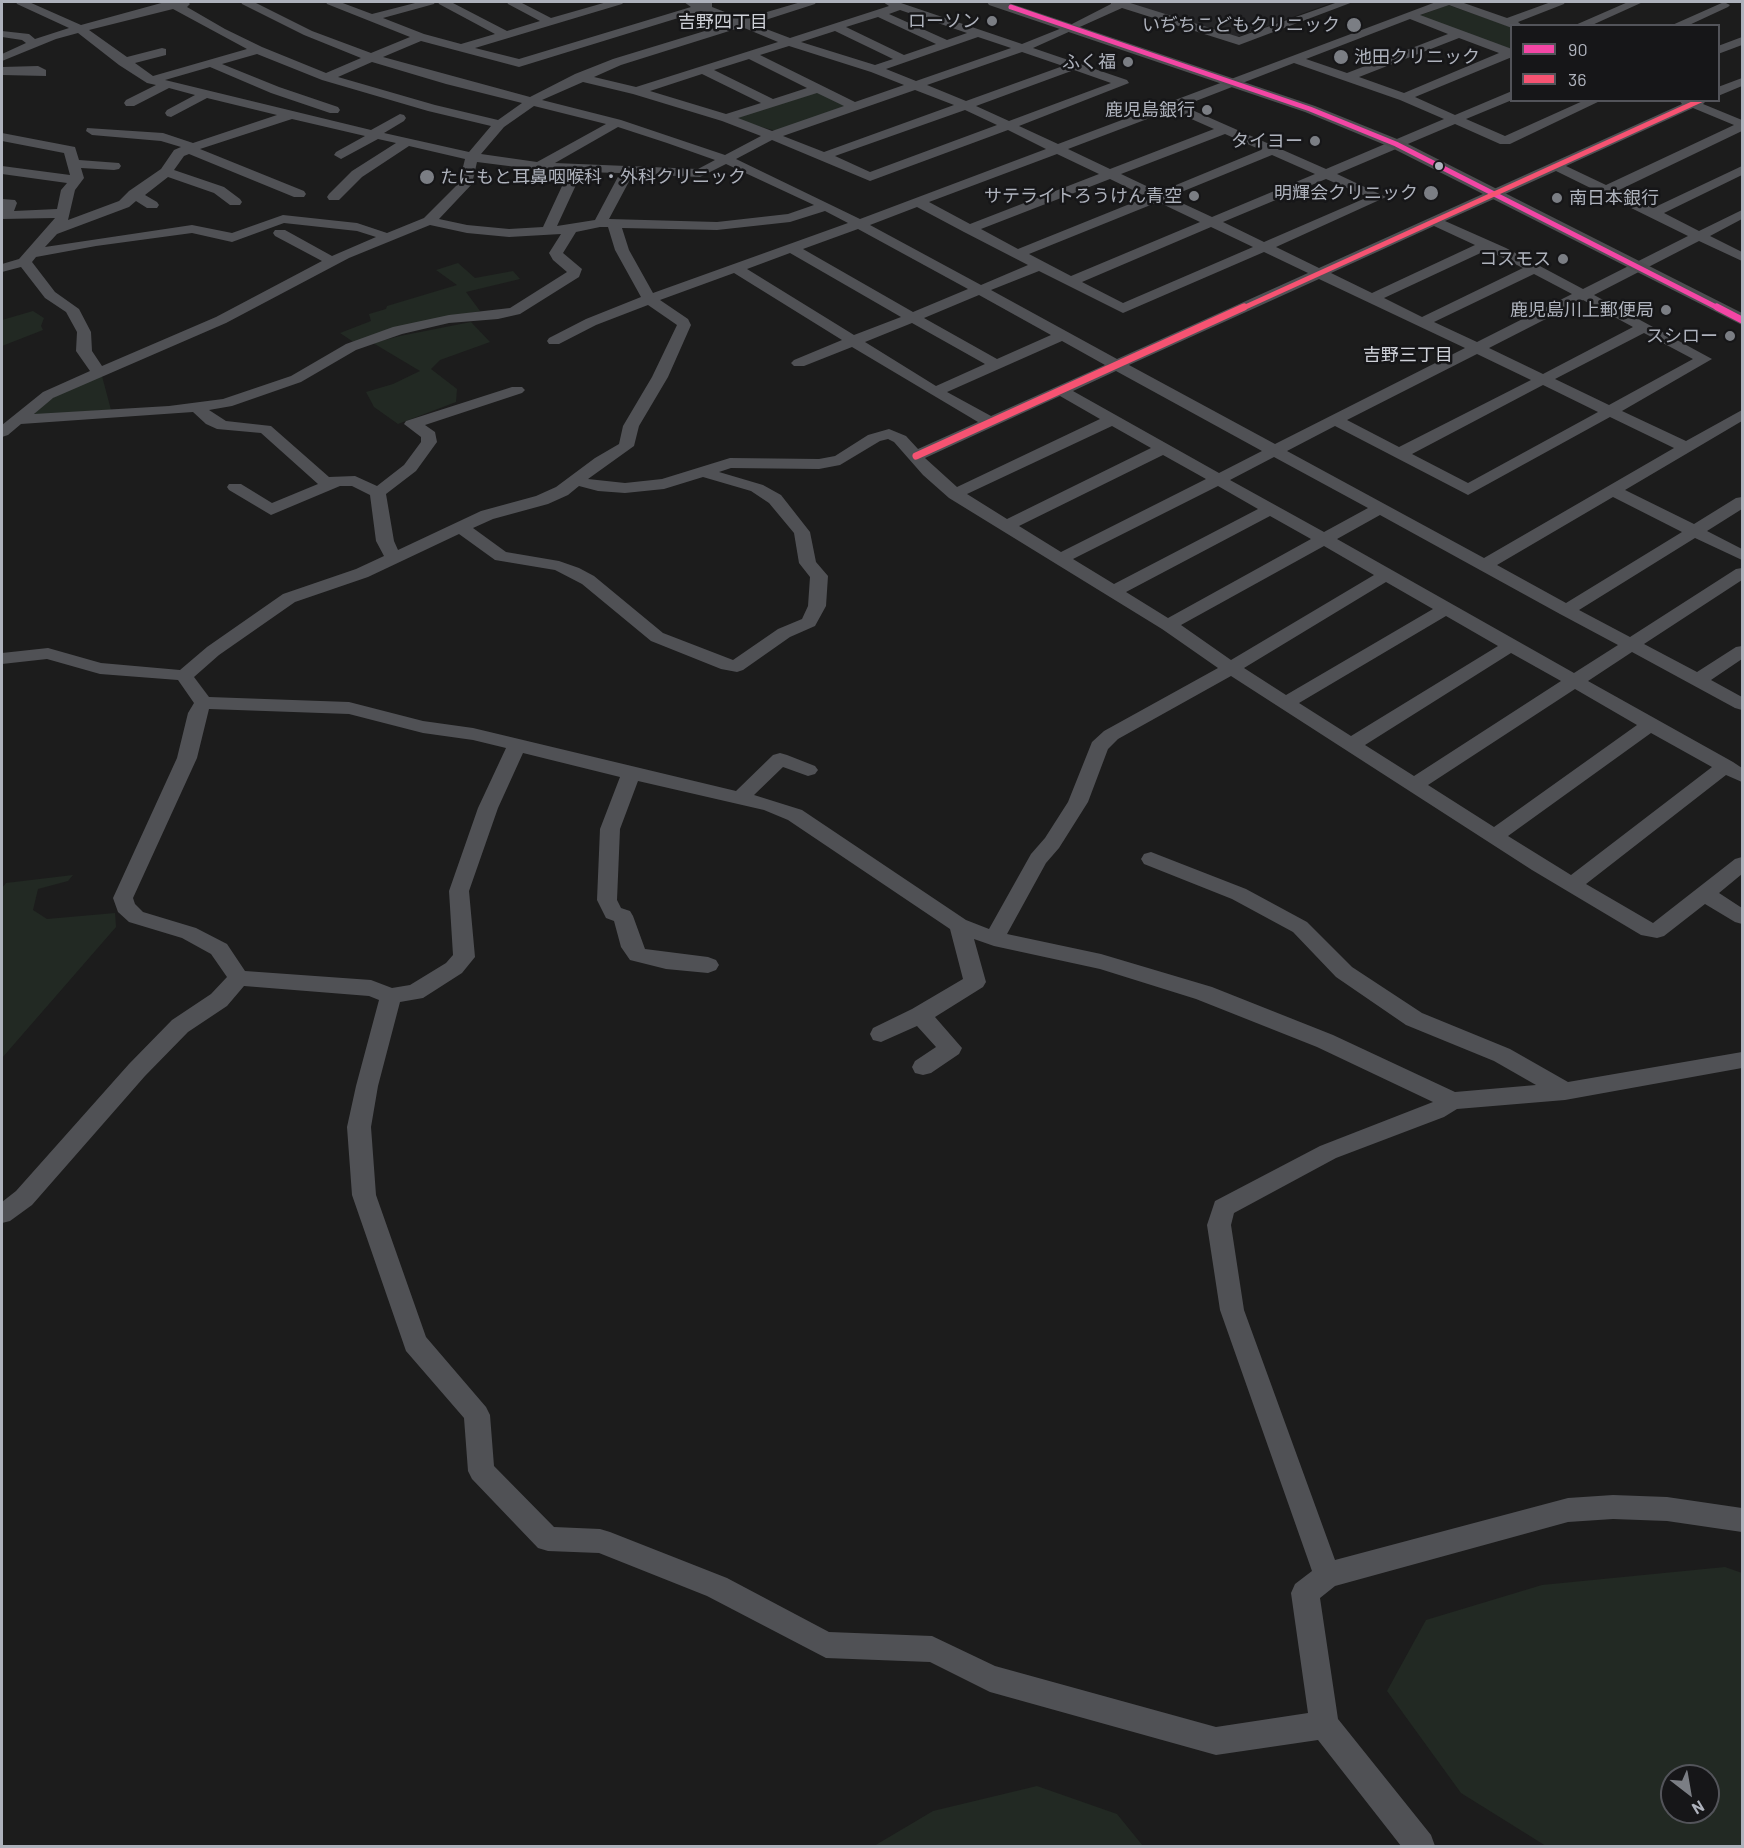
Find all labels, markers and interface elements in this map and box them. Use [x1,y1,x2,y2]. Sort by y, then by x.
place label: ローソン [908,10,980,32]
district label: 吉野四丁目 [678,11,768,33]
marker: ローソン [985,14,999,28]
place label: いぢちこどもクリニック [1142,14,1340,36]
marker: いぢちこどもクリニック [1345,16,1363,34]
legend [1510,24,1720,102]
text: 90 [1568,38,1588,60]
place label: 池田クリニック [1354,46,1480,68]
marker: 池田クリニック [1332,48,1350,66]
place label: ふく福 [1062,51,1116,73]
marker: ふく福 [1121,55,1135,69]
text: 36 [1568,68,1587,90]
place label: 鹿児島銀行 [1105,99,1195,121]
marker: 鹿児島銀行 [1200,103,1214,117]
place label: タイヨー [1231,130,1303,152]
marker: タイヨー [1308,134,1322,148]
unlabelled marker [1433,160,1445,172]
place label: たにもと耳鼻咽喉科・外科クリニック [440,166,746,188]
marker: たにもと耳鼻咽喉科・外科クリニック [418,168,436,186]
place label: 明輝会クリニック [1274,182,1418,204]
marker: 明輝会クリニック [1422,184,1440,202]
place label: サテライトろうけん青空 [984,185,1182,207]
place label: 南日本銀行 [1569,187,1659,209]
marker: サテライトろうけん青空 [1187,189,1201,203]
marker: 南日本銀行 [1550,191,1564,205]
place label: コスモス [1479,248,1551,270]
marker: コスモス [1556,252,1570,266]
place label: 鹿児島川上郵便局 [1510,299,1654,321]
marker: 鹿児島川上郵便局 [1659,303,1673,317]
place label: スシロー [1646,325,1718,347]
marker: スシロー [1723,329,1737,343]
district label: 吉野三丁目 [1363,344,1453,366]
north arrow [1660,1764,1720,1824]
text: N [1689,1797,1708,1819]

